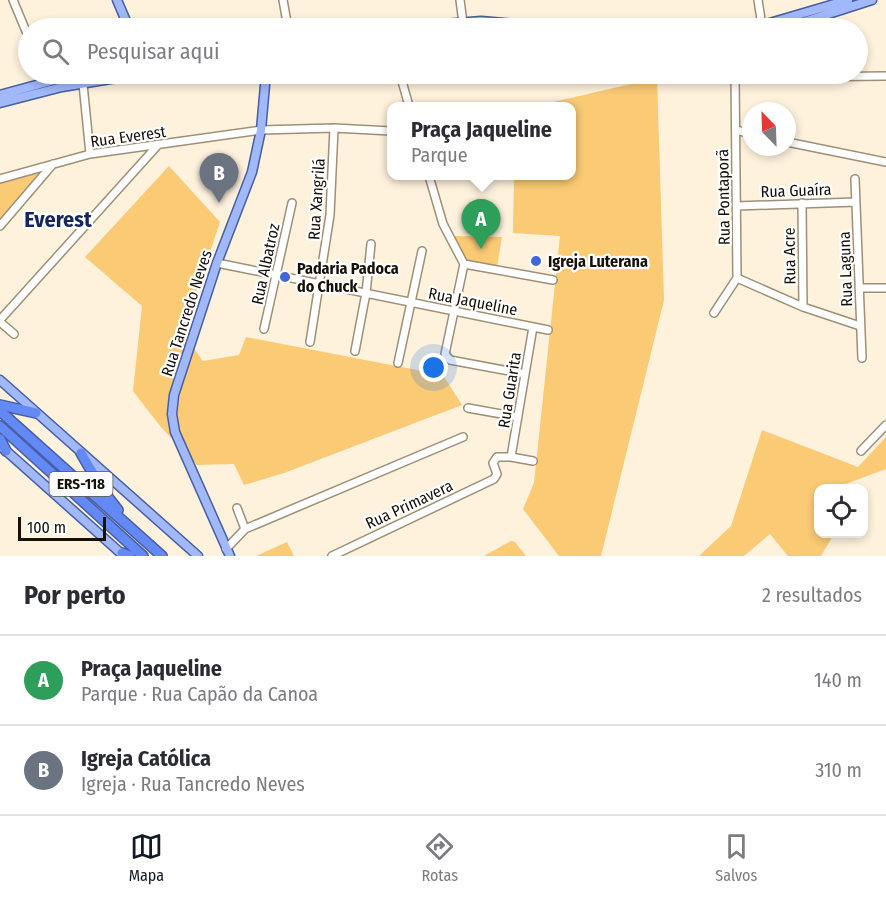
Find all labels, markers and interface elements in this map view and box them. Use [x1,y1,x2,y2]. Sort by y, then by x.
search box [18,18,868,84]
icon: search [39,35,72,68]
text: Pesquisar aqui [87,38,219,65]
popup [387,102,576,180]
north arrow [742,102,796,156]
text: Praça Jaqueline [411,116,552,143]
street label: Rua Everest [89,122,168,151]
text: Parque [411,143,468,167]
street label: Rua Pontaporã [713,149,734,245]
pin: B [200,154,238,203]
street label: Rua Xangrilá [304,157,329,240]
street label: Rua Guaíra [760,180,832,201]
pin: A [462,200,500,249]
district label: Everest [24,206,92,233]
street label: Rua Albatroz [248,222,283,306]
street label: Rua Acre [780,227,799,285]
street label: Rua Laguna [835,231,856,307]
street label: Rua Tancredo Neves [157,248,216,379]
place label: Igreja Luterana [548,252,648,271]
marker: Igreja Luterana [529,254,543,268]
place label: Padaria Padoca do Chuck [297,259,399,296]
marker: Padaria Padoca do Chuck [278,270,292,284]
street label: Rua Jaqueline [427,284,519,319]
street label: Rua Guarita [494,351,525,429]
your location [419,353,448,382]
road number: ERS-118 [50,472,112,496]
street label: Rua Primavera [363,476,456,533]
map controls [814,484,868,538]
button: locate [814,484,868,538]
scale bar [18,514,106,542]
text: 100 m [27,518,66,537]
text: Por perto [24,580,126,611]
text: 2 resultados [762,583,862,607]
text: Praça Jaqueline [81,655,222,682]
text: A [38,668,49,692]
text: 140 m [814,668,862,692]
text: Parque · Rua Capão da Canoa [81,682,318,706]
text: Igreja Católica [81,745,211,772]
text: B [38,758,49,782]
text: 310 m [815,758,862,782]
text: Igreja · Rua Tancredo Neves [81,772,305,796]
tab: Mapa [129,830,164,885]
tab: Rotas [421,830,458,885]
tab: Salvos [715,830,757,885]

